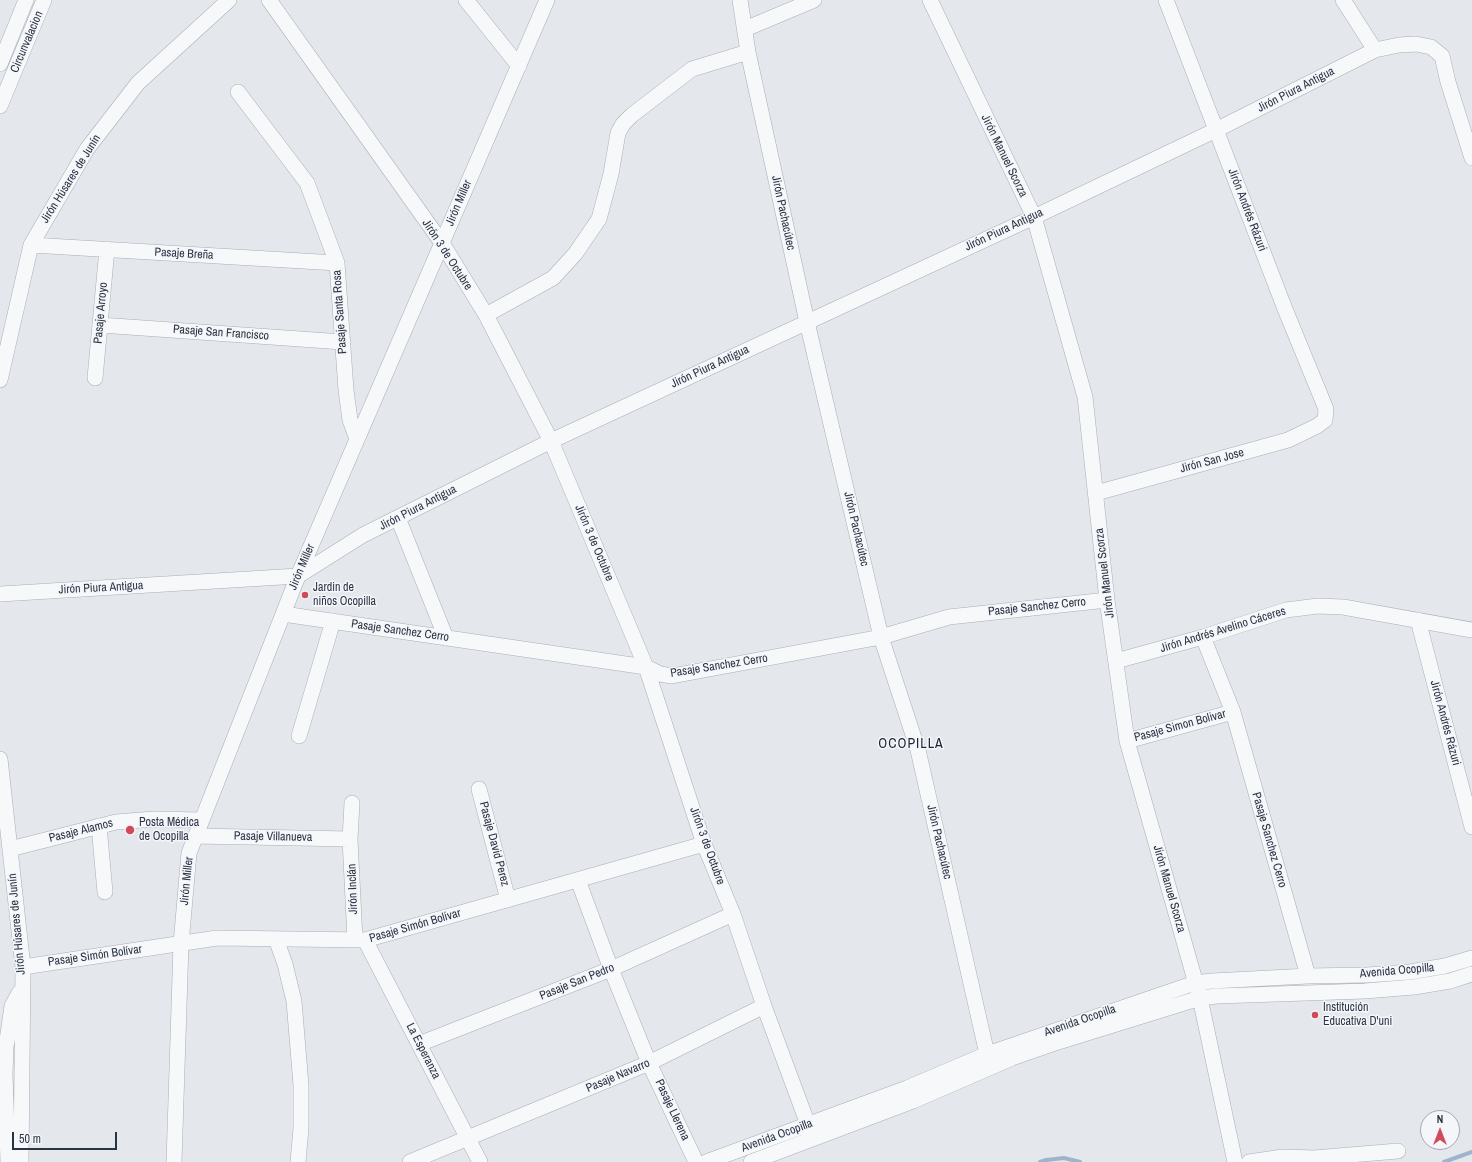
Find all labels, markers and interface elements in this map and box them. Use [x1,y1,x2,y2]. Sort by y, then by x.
street label: Circunvalacion [8,9,46,75]
street label: Jirón Piura Antigua [1255,64,1337,116]
street label: Jirón Manuel Scorza [978,112,1030,200]
street label: Jirón Húsares de Junín [38,132,104,226]
street label: Jirón Andrés Rázuri [1225,167,1269,253]
street label: Jirón Pachacútec [768,174,798,252]
street label: Jirón Miller [443,178,475,228]
street label: Jirón Piura Antigua [963,206,1045,254]
street label: Jirón 3 de Octubre [419,217,475,293]
street label: Pasaje Breña [154,245,214,263]
street label: Pasaje Santa Rosa [330,269,350,355]
street label: Pasaje Arroyo [91,282,111,344]
street label: Pasaje San Francisco [172,322,270,344]
street label: Jirón Piura Antigua [669,343,751,391]
street label: Jirón San Jose [1178,446,1246,476]
street label: Jirón Piura Antigua [377,482,459,534]
street label: Jirón Pachacútec [840,490,872,568]
street label: Jirón 3 de Octubre [571,503,617,583]
street label: Jirón Manuel Scorza [1092,527,1118,619]
street label: Jirón Miller [286,542,318,592]
street label: Jirón Piura Antigua [58,579,144,597]
place label: Jardin de niños Ocopilla [313,581,376,609]
marker: Jardin de niños Ocopilla [300,590,310,600]
street label: Pasaje Sanchez Cerro [987,595,1087,619]
street label: Jirón Andrés Avelino Cáceres [1158,604,1288,656]
street label: Pasaje Sanchez Cerro [350,617,450,645]
street label: Pasaje Sanchez Cerro [669,651,769,681]
street label: Jirón Andrés Rázuri [1427,679,1463,767]
street label: Pasaje Simon Bolivar [1132,707,1228,745]
district label: OCOPILLA [878,736,944,752]
street label: Pasaje Sanchez Cerro [1249,791,1289,889]
street label: Pasaje David Perez [476,800,512,888]
street label: Jirón Pachacútec [923,803,955,881]
street label: Jirón 3 de Octubre [686,805,728,887]
street label: Pasaje Alamos [47,816,115,846]
place label: Posta Médica de Ocopilla [139,816,199,844]
marker: Posta Médica de Ocopilla [124,824,136,836]
street label: Pasaje Villanueva [234,829,312,845]
street label: Jirón Manuel Scorza [1150,844,1188,934]
street label: Jirón Miller [177,856,197,906]
street label: Jirón Inclán [345,863,361,915]
street label: Jirón Húsares de Junín [5,873,29,975]
street label: Pasaje Simón Bolívar [368,906,462,946]
street label: Pasaje Simón Bolívar [47,942,143,970]
street label: Pasaje San Pedro [538,960,616,1004]
street label: Avenida Ocopilla [1359,961,1435,981]
place label: Institución Educativa D'uni [1323,1001,1392,1029]
street label: Avenida Ocopilla [1042,1002,1118,1040]
marker: Institución Educativa D'uni [1310,1010,1320,1020]
street label: La Esperanza [403,1021,443,1081]
street label: Pasaje Navarro [584,1056,652,1096]
street label: Pasaje Llerena [652,1077,692,1143]
north arrow [1420,1110,1460,1150]
text: N [1437,1112,1443,1126]
street label: Avenida Ocopilla [739,1116,815,1156]
scale bar [14,1124,119,1150]
text: 50 m [19,1131,41,1147]

